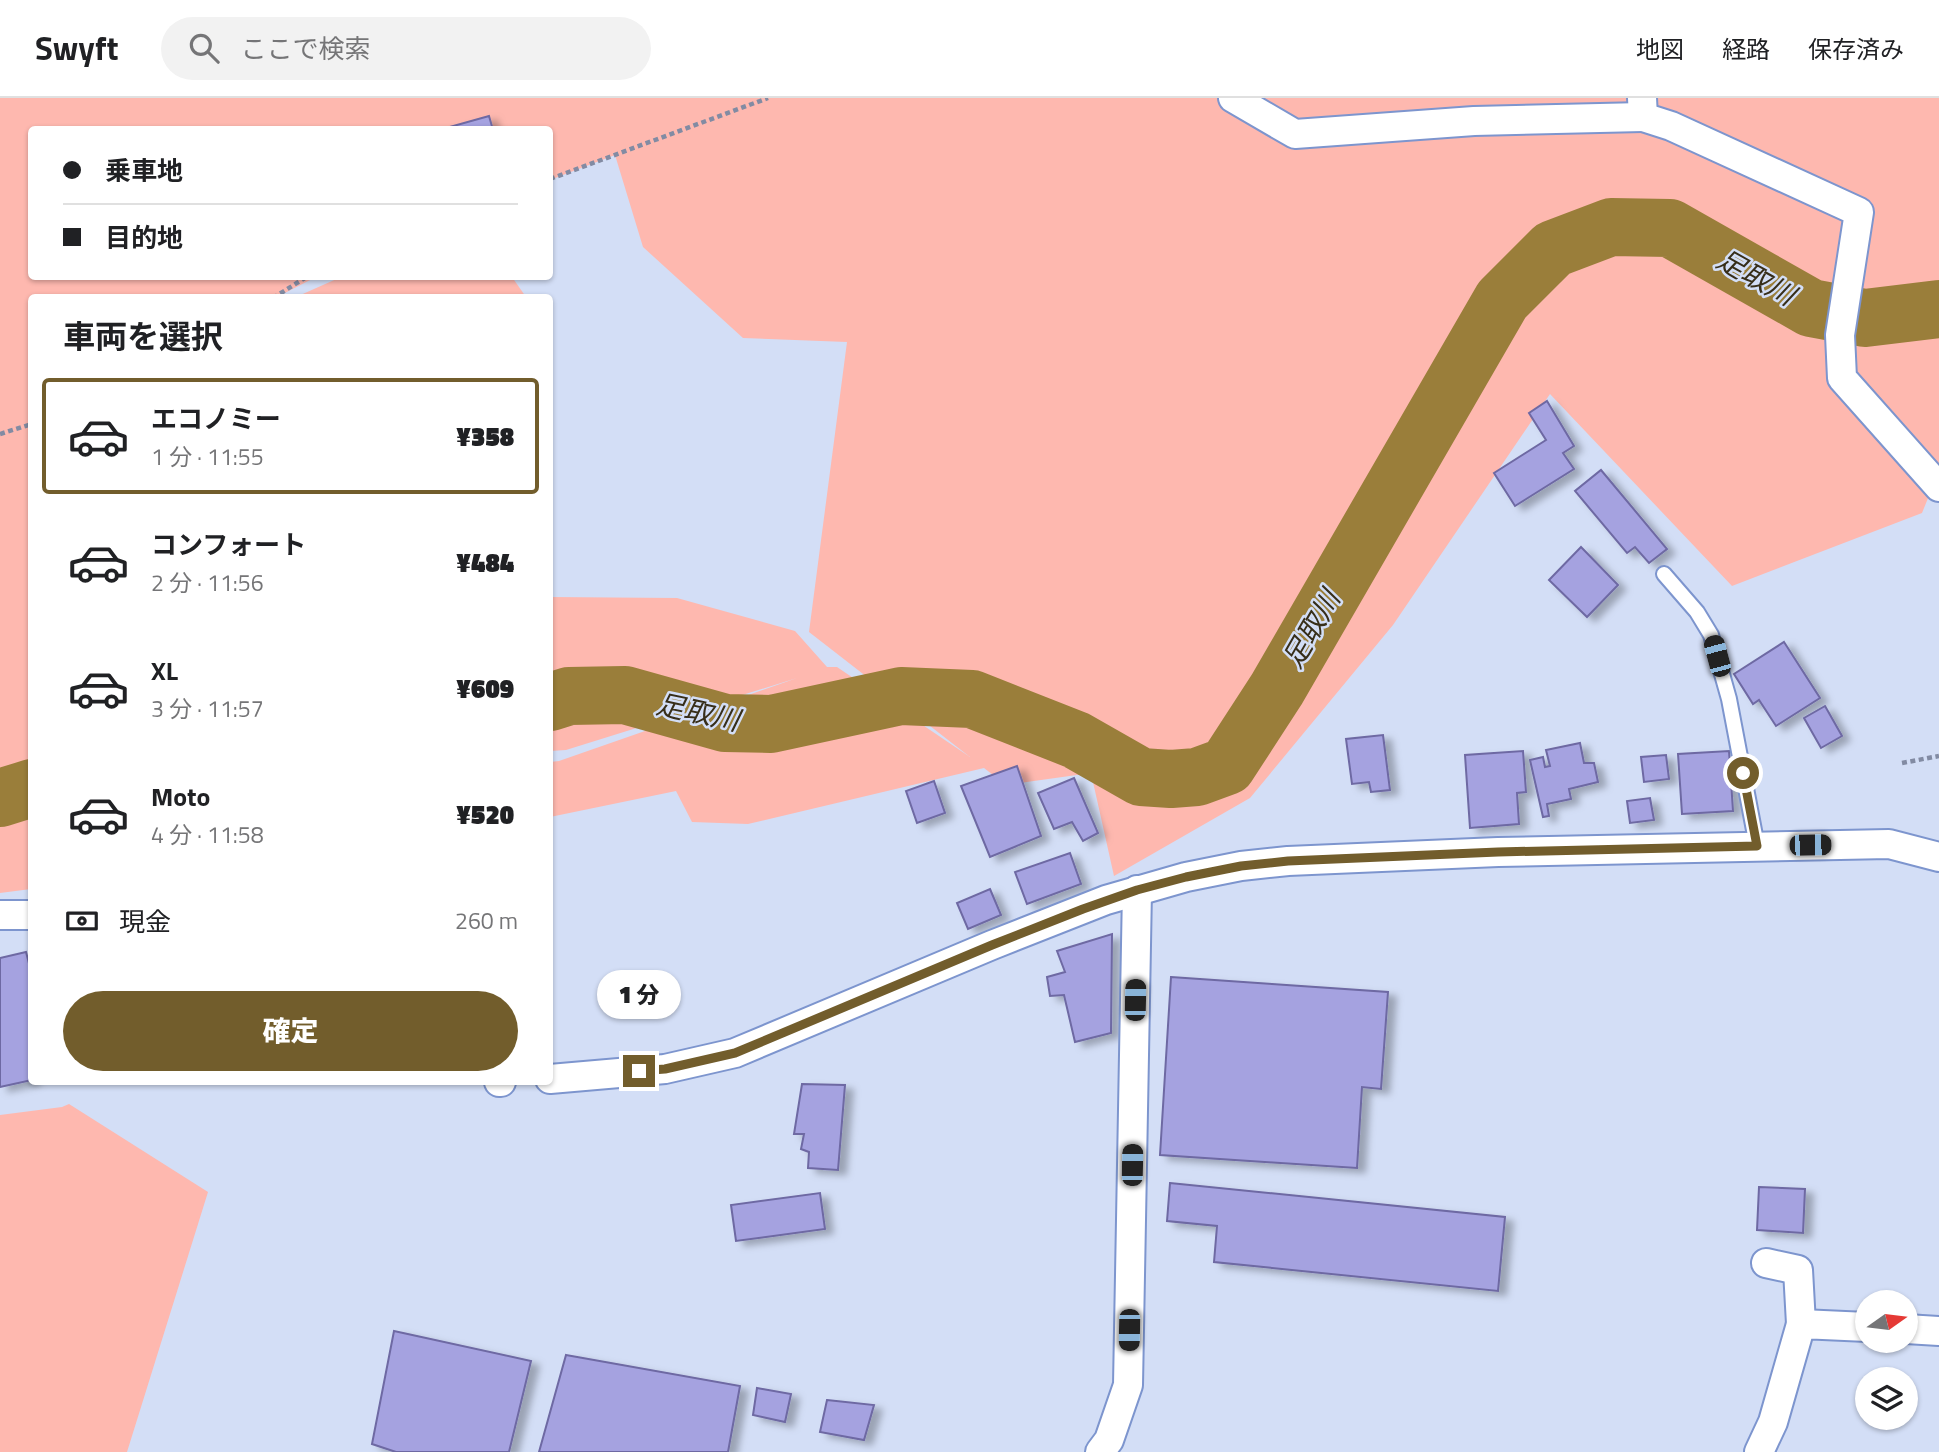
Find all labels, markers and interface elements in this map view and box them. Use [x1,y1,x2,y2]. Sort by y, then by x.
search box [161,17,651,80]
text: Swyft [35,23,119,73]
icon: search [185,29,223,67]
text: ここで検索 [241,29,371,68]
text: 地図 [1636,31,1684,67]
text: 経路 [1722,31,1770,67]
text: 保存済み [1808,31,1904,67]
text: 乗車地 [105,151,183,190]
text: 目的地 [105,218,183,257]
water label: 足取川 [1709,237,1806,317]
text: 車両を選択 [63,312,223,360]
text: エコノミー [151,399,281,438]
icon: car [67,405,130,468]
text: ¥358 [456,417,514,456]
text: 1 分 · 11:55 [151,439,264,474]
text: コンフォート [151,525,306,564]
icon: car [67,531,130,594]
text: ¥484 [456,543,514,582]
text: 2 分 · 11:56 [151,565,264,600]
water label: 足取川 [1271,579,1352,676]
car [1702,633,1733,679]
text: XL [151,651,178,690]
icon: car [67,657,130,720]
text: ¥609 [456,669,514,708]
water label: 足取川 [653,682,747,742]
text: 3 分 · 11:57 [151,691,264,726]
route start [1727,757,1759,789]
text: Moto [151,777,210,816]
icon: car [67,783,130,846]
text: ¥520 [456,795,514,834]
text: 4 分 · 11:58 [151,817,264,852]
car [1789,834,1832,856]
icon: cash [63,902,101,940]
text: 現金 [119,902,171,941]
text: 260 m [455,903,518,938]
callout: 1 分 [597,970,681,1018]
text: 1 分 [619,977,659,1012]
car [1125,979,1146,1021]
button: 確定 [63,991,518,1071]
route end [623,1055,655,1087]
car [1122,1144,1143,1186]
north arrow [1855,1290,1918,1353]
map controls [1855,1290,1918,1430]
car [1119,1309,1140,1351]
button: layers [1855,1367,1918,1430]

